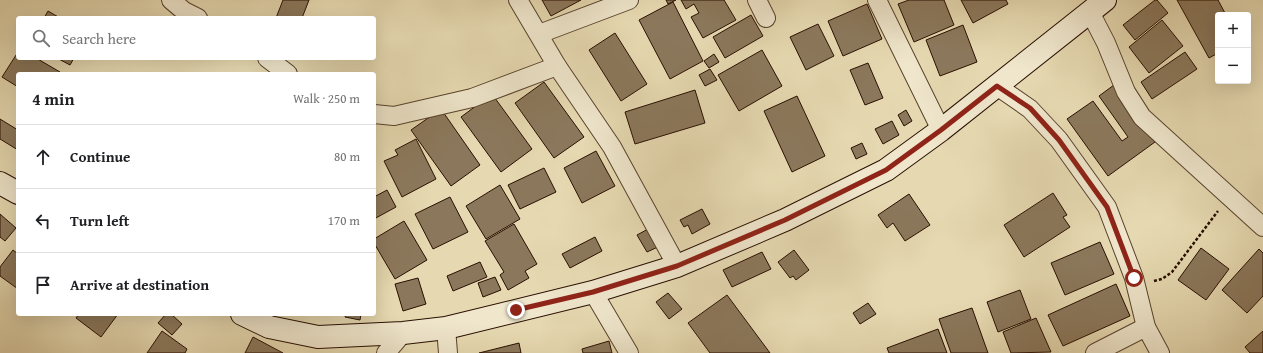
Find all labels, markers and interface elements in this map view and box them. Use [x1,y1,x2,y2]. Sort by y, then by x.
map controls [1215,12,1251,84]
button: + [1215,12,1251,48]
search box [16,16,376,60]
icon: search [30,27,52,49]
text: Search here [62,28,136,49]
button: − [1215,48,1251,84]
text: 4 min [32,86,74,111]
text: Walk · 250 m [293,89,360,108]
icon: ahead [32,146,54,168]
text: Continue [70,146,131,167]
text: 80 m [334,147,360,166]
icon: left [32,210,54,232]
text: Turn left [70,210,129,231]
text: 170 m [328,211,360,230]
route start [1125,269,1143,287]
icon: arrive [32,274,54,296]
text: Arrive at destination [70,274,209,295]
route end [507,301,525,319]

